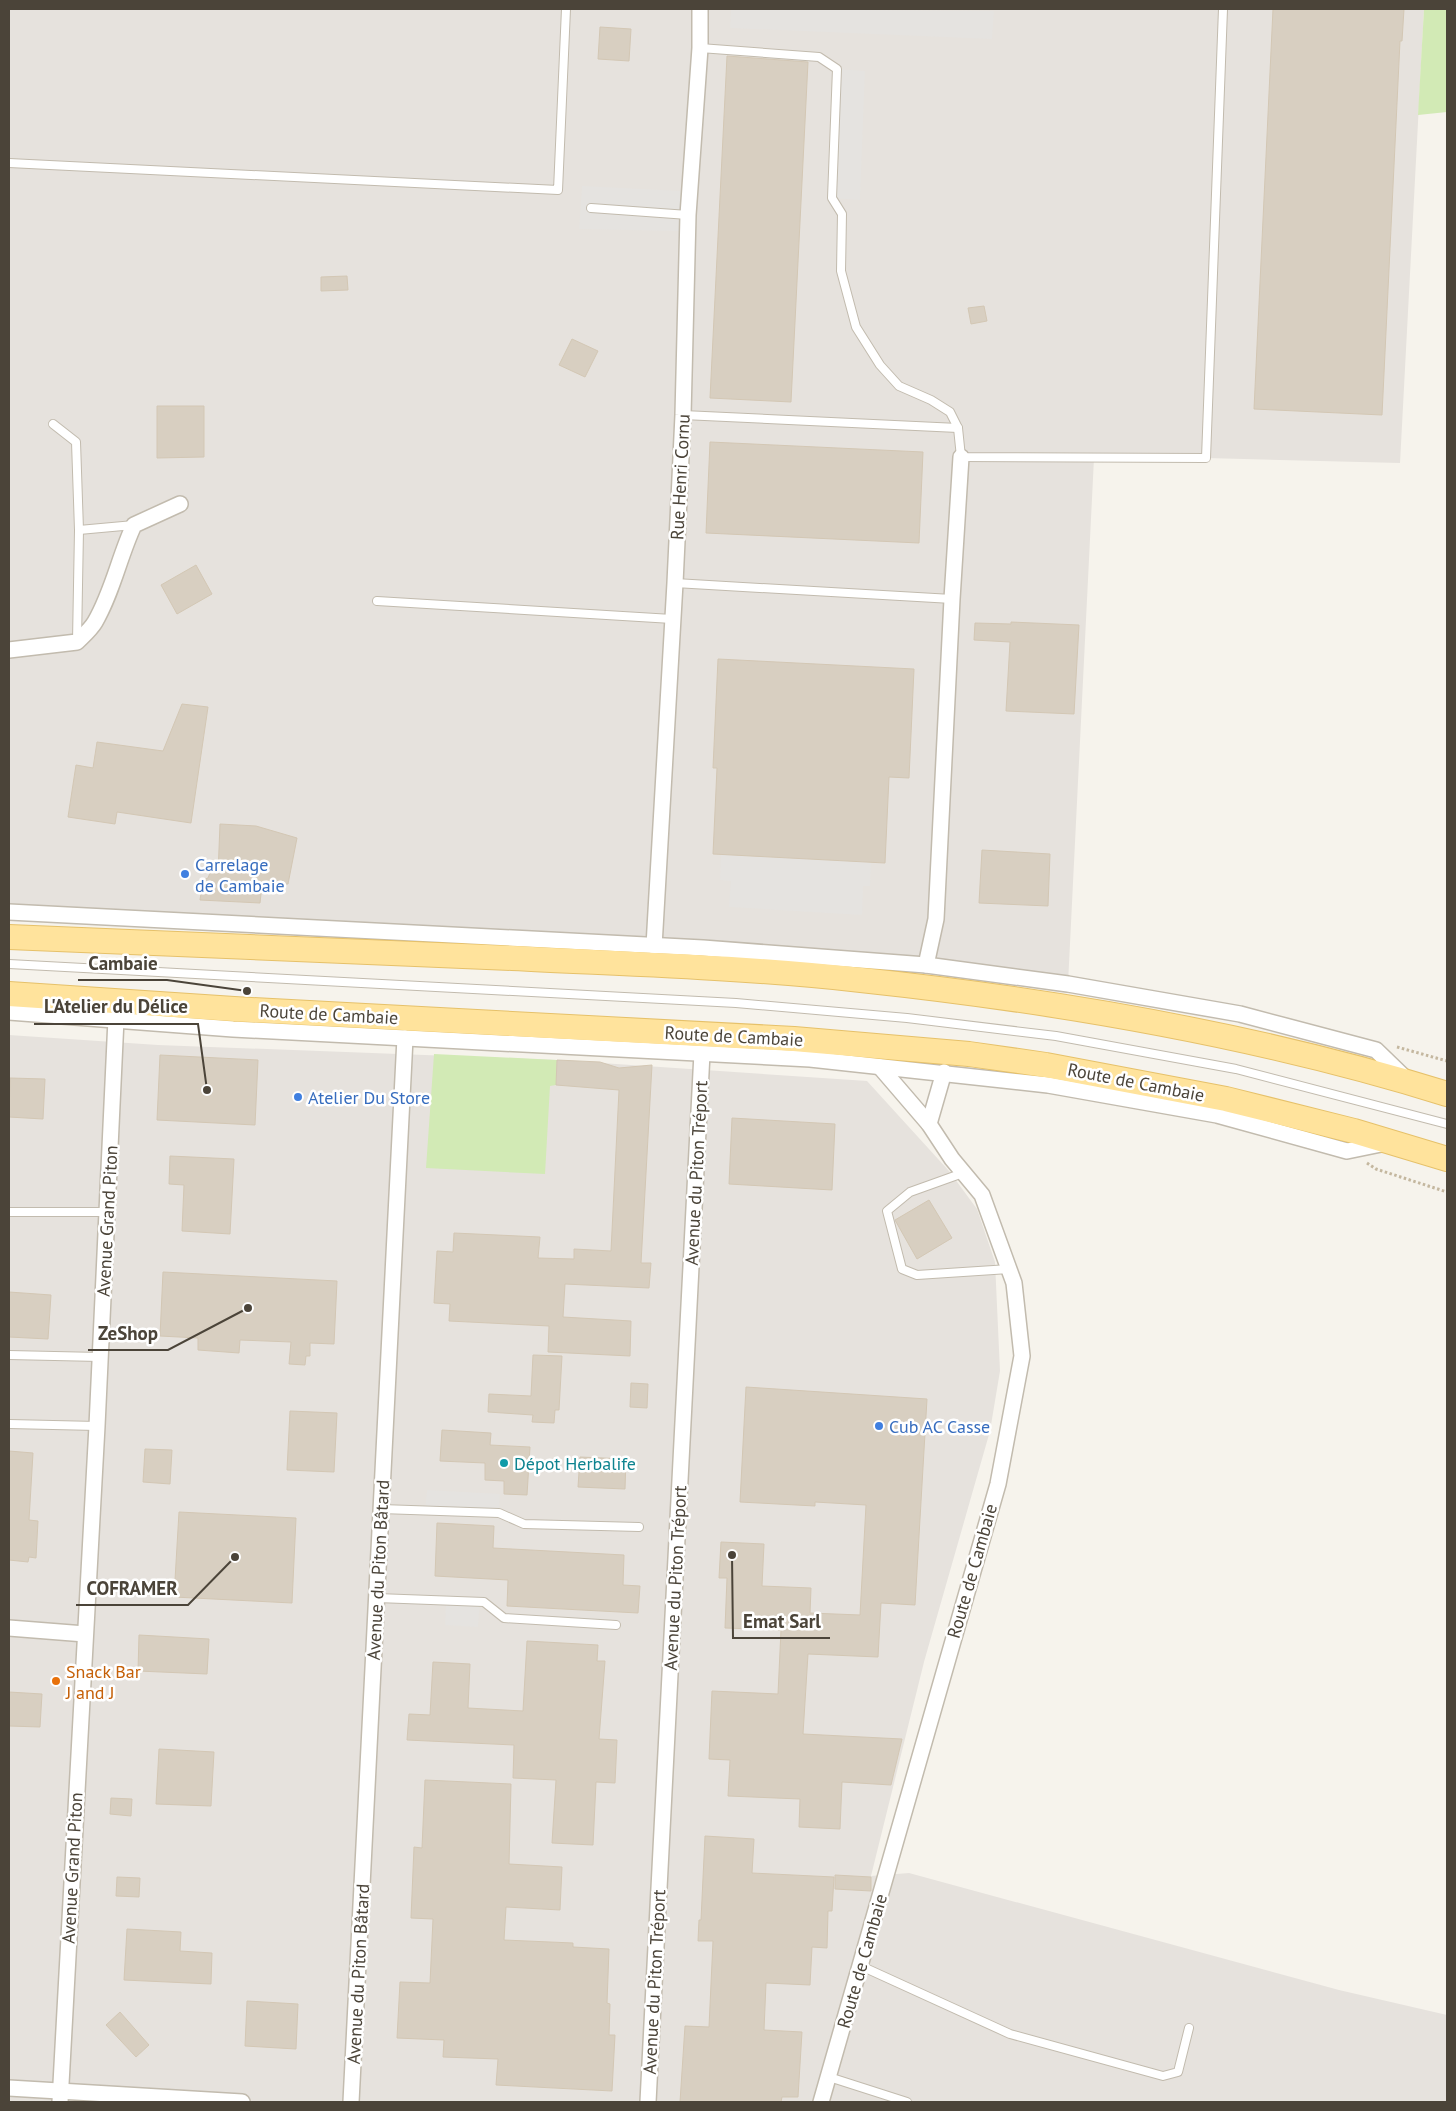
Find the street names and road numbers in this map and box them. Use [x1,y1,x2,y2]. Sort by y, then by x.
street label: Rue Henri Cornu [665,413,695,541]
street label: Route de Cambaie [259,999,399,1029]
street label: Route de Cambaie [664,1021,804,1051]
street label: Route de Cambaie [1066,1057,1206,1107]
street label: Avenue du Piton Tréport [680,1080,712,1266]
street label: Avenue Grand Piton [92,1145,122,1297]
street label: Avenue du Piton Bâtard [362,1479,394,1661]
street label: Avenue du Piton Tréport [659,1485,691,1671]
street label: Route de Cambaie [942,1501,1002,1641]
street label: Avenue Grand Piton [57,1792,87,1944]
street label: Avenue du Piton Bâtard [342,1883,374,2065]
street label: Avenue du Piton Tréport [638,1889,670,2075]
street label: Route de Cambaie [832,1891,892,2031]

